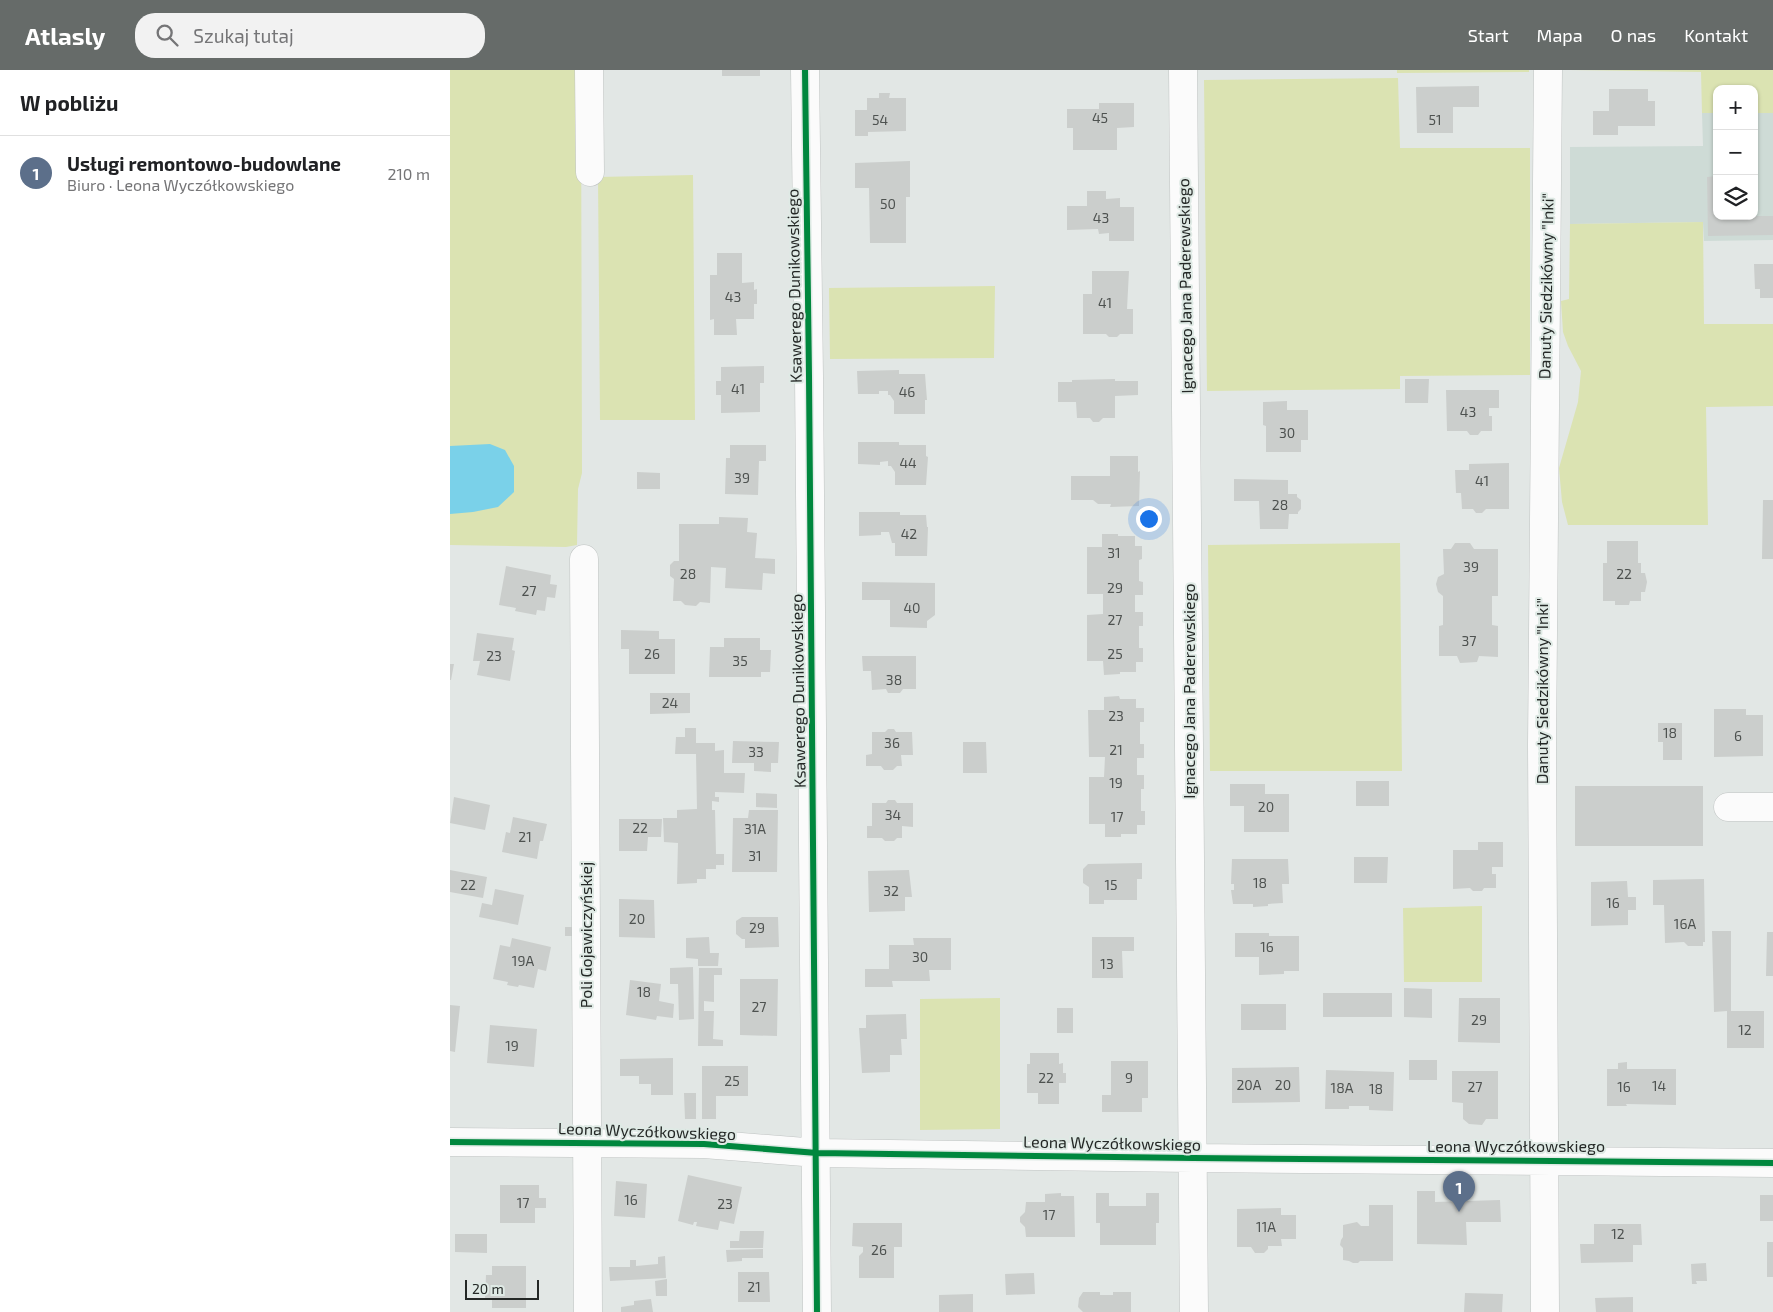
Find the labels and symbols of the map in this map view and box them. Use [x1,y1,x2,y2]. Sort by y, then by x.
house number: 45 [1092,109,1108,126]
house number: 54 [872,111,888,128]
house number: 51 [1428,111,1442,128]
street label: Ignacego Jana Paderewskiego [1173,178,1196,394]
street label: Ksawerego Dunikowskiego [782,189,805,383]
street label: Danuty Siedzikówny "Inki" [1534,193,1557,379]
house number: 50 [880,195,896,212]
house number: 43 [1093,209,1109,226]
house number: 43 [725,288,741,305]
house number: 41 [1098,294,1112,311]
house number: 41 [731,380,745,397]
house number: 46 [899,383,915,400]
house number: 43 [1460,403,1476,420]
house number: 30 [1279,424,1295,441]
house number: 44 [899,454,917,471]
house number: 39 [734,469,750,486]
house number: 41 [1475,472,1489,489]
house number: 28 [1272,496,1288,513]
your location [1136,506,1162,532]
house number: 42 [901,525,917,542]
house number: 31 [1107,544,1121,561]
house number: 39 [1463,558,1479,575]
house number: 28 [680,565,696,582]
house number: 22 [1616,565,1632,582]
house number: 29 [1107,579,1123,596]
house number: 27 [521,582,537,599]
street label: Ignacego Jana Paderewskiego [1179,583,1198,799]
street label: Ksawerego Dunikowskiego [786,594,809,788]
street label: Danuty Siedzikówny "Inki" [1532,598,1551,784]
house number: 40 [903,599,921,616]
house number: 27 [1107,611,1123,628]
house number: 37 [1462,632,1476,649]
house number: 26 [644,645,660,662]
house number: 25 [1107,645,1123,662]
house number: 23 [486,647,502,664]
house number: 35 [732,652,748,669]
house number: 38 [886,671,902,688]
house number: 24 [662,694,678,711]
house number: 23 [1108,707,1124,724]
house number: 18 [1663,724,1677,741]
house number: 6 [1734,727,1742,744]
house number: 36 [884,734,900,751]
house number: 21 [1109,741,1123,758]
house number: 33 [748,743,764,760]
house number: 19 [1109,774,1123,791]
house number: 20 [1258,798,1274,815]
house number: 34 [885,806,901,823]
house number: 17 [1111,808,1123,825]
house number: 22 [632,819,648,836]
house number: 31A [744,820,766,837]
house number: 21 [518,828,532,845]
house number: 31 [748,847,762,864]
street label: Poli Gojawiczyńskiej [576,862,596,1008]
house number: 18 [1253,874,1267,891]
house number: 22 [460,876,476,893]
house number: 15 [1104,876,1118,893]
house number: 32 [883,882,899,899]
house number: 16 [1606,894,1620,911]
house number: 20 [629,910,645,927]
house number: 16A [1674,915,1696,932]
house number: 29 [749,919,765,936]
house number: 16 [1260,938,1274,955]
house number: 30 [912,948,928,965]
house number: 19A [512,952,534,969]
house number: 13 [1100,955,1114,972]
house number: 18 [637,983,651,1000]
house number: 27 [751,998,767,1015]
house number: 29 [1471,1011,1487,1028]
house number: 12 [1738,1021,1752,1038]
house number: 19 [505,1037,519,1054]
house number: 22 [1038,1069,1054,1086]
house number: 9 [1125,1069,1133,1086]
house number: 25 [724,1072,740,1089]
house number: 20A [1236,1076,1262,1093]
house number: 20 [1275,1076,1291,1093]
house number: 14 [1652,1077,1666,1094]
house number: 27 [1467,1078,1483,1095]
house number: 16 [1617,1078,1631,1095]
house number: 18A [1331,1079,1354,1096]
house number: 18 [1369,1080,1383,1097]
street label: Leona Wyczółkowskiego [558,1118,736,1143]
street label: Leona Wyczółkowskiego [1023,1131,1201,1154]
street label: Leona Wyczółkowskiego [1427,1136,1605,1155]
pin: 1 [1443,1171,1475,1212]
house number: 16 [624,1191,638,1208]
house number: 17 [517,1194,529,1211]
house number: 23 [717,1195,733,1212]
house number: 17 [1043,1206,1055,1223]
house number: 11A [1256,1218,1276,1235]
house number: 12 [1611,1225,1625,1242]
house number: 26 [871,1241,887,1258]
scale bar [465,1277,539,1300]
house number: 21 [747,1278,761,1295]

